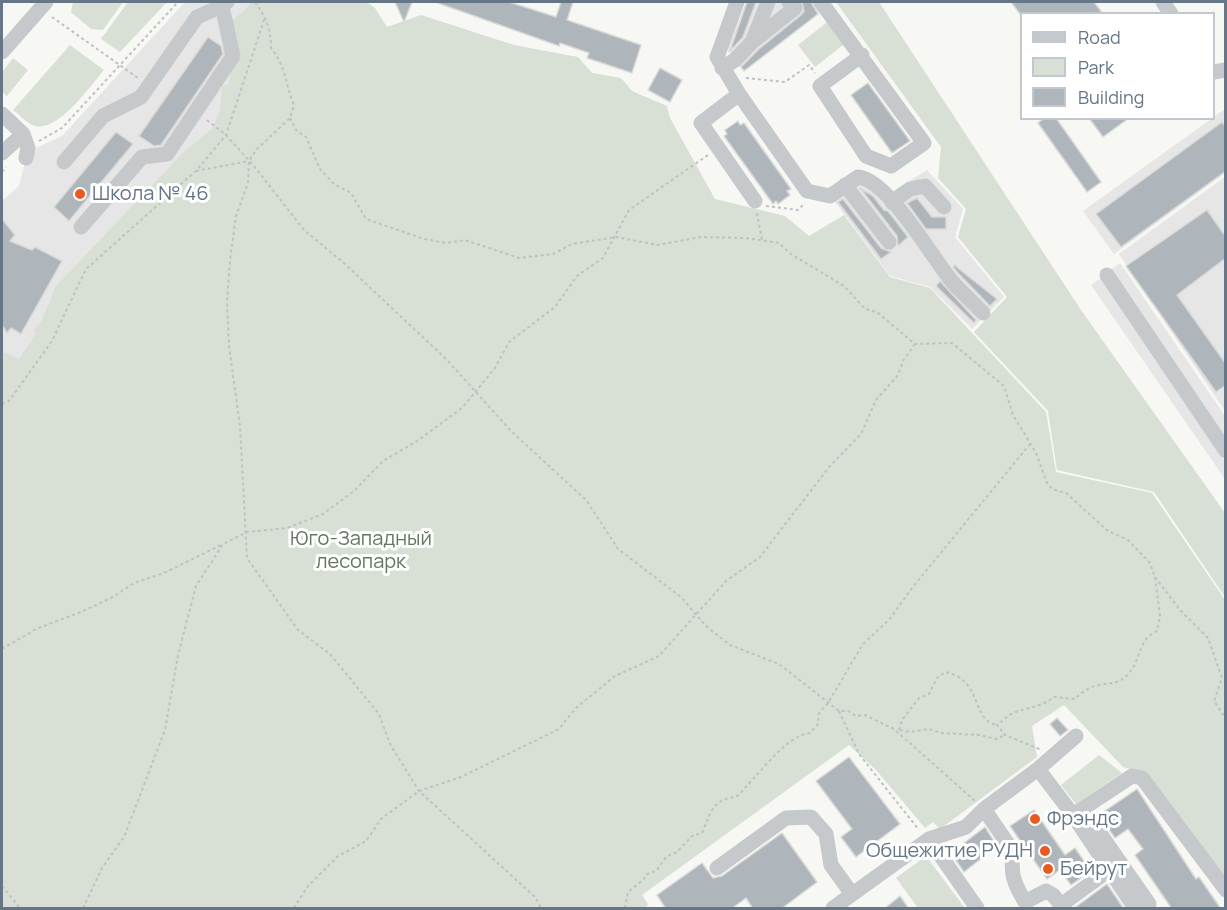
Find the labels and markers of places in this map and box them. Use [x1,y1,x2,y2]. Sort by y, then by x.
place label: Школа № 46 [92,182,209,206]
marker: Школа № 46 [73,187,87,201]
place label: Фрэндс [1047,807,1119,831]
marker: Фрэндс [1028,812,1042,826]
place label: Общежитие РУДН [866,839,1033,863]
marker: Общежитие РУДН [1038,844,1052,858]
place label: Бейрут [1060,857,1127,881]
marker: Бейрут [1041,862,1055,876]

